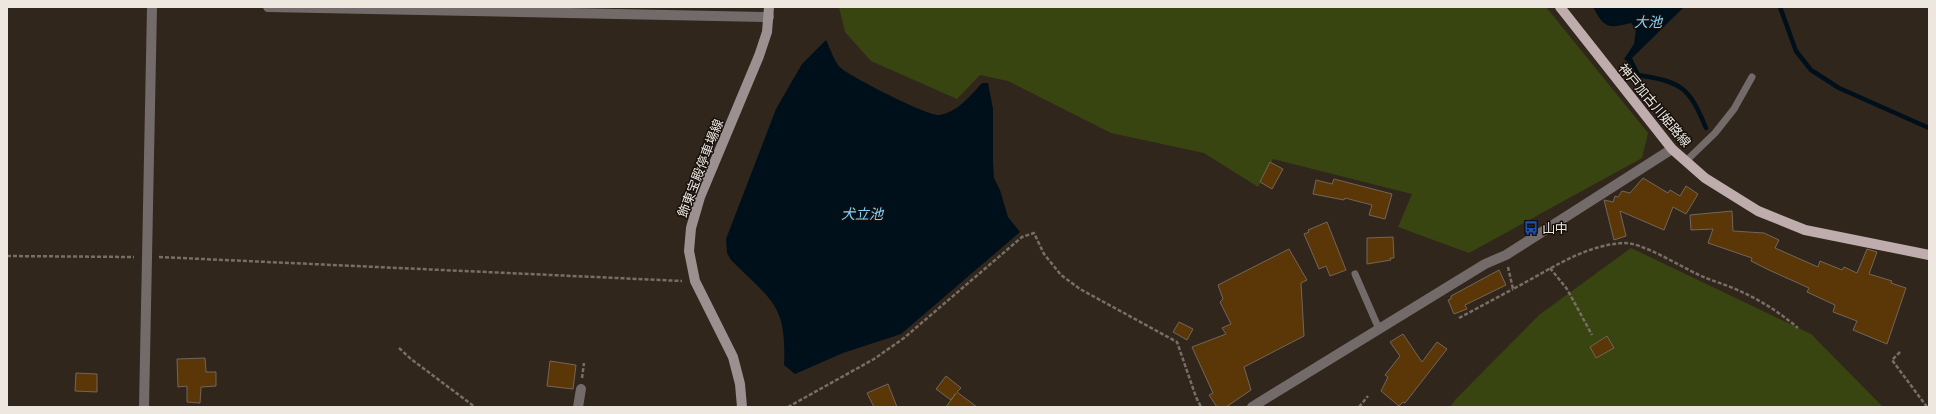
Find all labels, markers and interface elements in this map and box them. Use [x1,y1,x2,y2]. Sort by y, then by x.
water label: 大池 [1634,12,1664,31]
street label: 神戸加古川姫路線 [1615,59,1695,151]
street label: 飾東宝殿停車場線 [673,116,727,220]
water label: 犬立池 [841,204,885,223]
place label: 山中 [1542,219,1568,237]
bus stop icon: 山中 [1523,220,1539,236]

